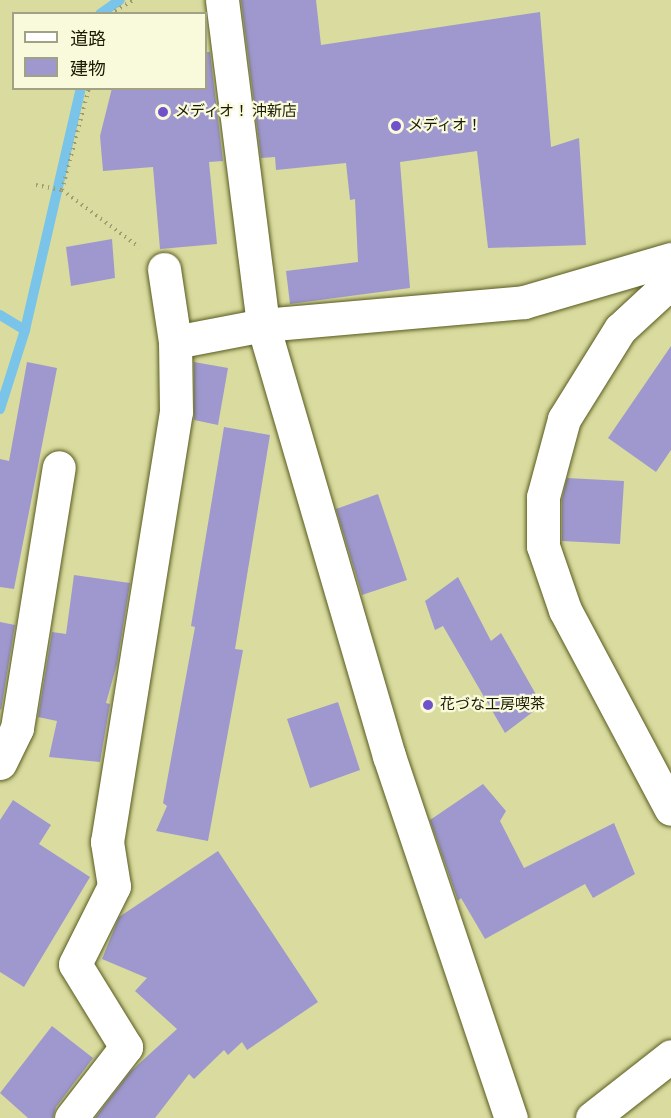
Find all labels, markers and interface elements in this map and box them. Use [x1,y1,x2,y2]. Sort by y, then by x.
legend [12,12,207,90]
text: 道路 [70,29,106,49]
text: 建物 [70,59,106,79]
place label: メディオ！ 沖新店 [175,103,298,121]
marker: メディオ！ 沖新店 [156,105,170,119]
place label: メディオ！ [408,117,483,135]
marker: メディオ！ [389,119,403,133]
place label: 花づな工房喫茶 [440,696,545,714]
marker: 花づな工房喫茶 [421,698,435,712]

